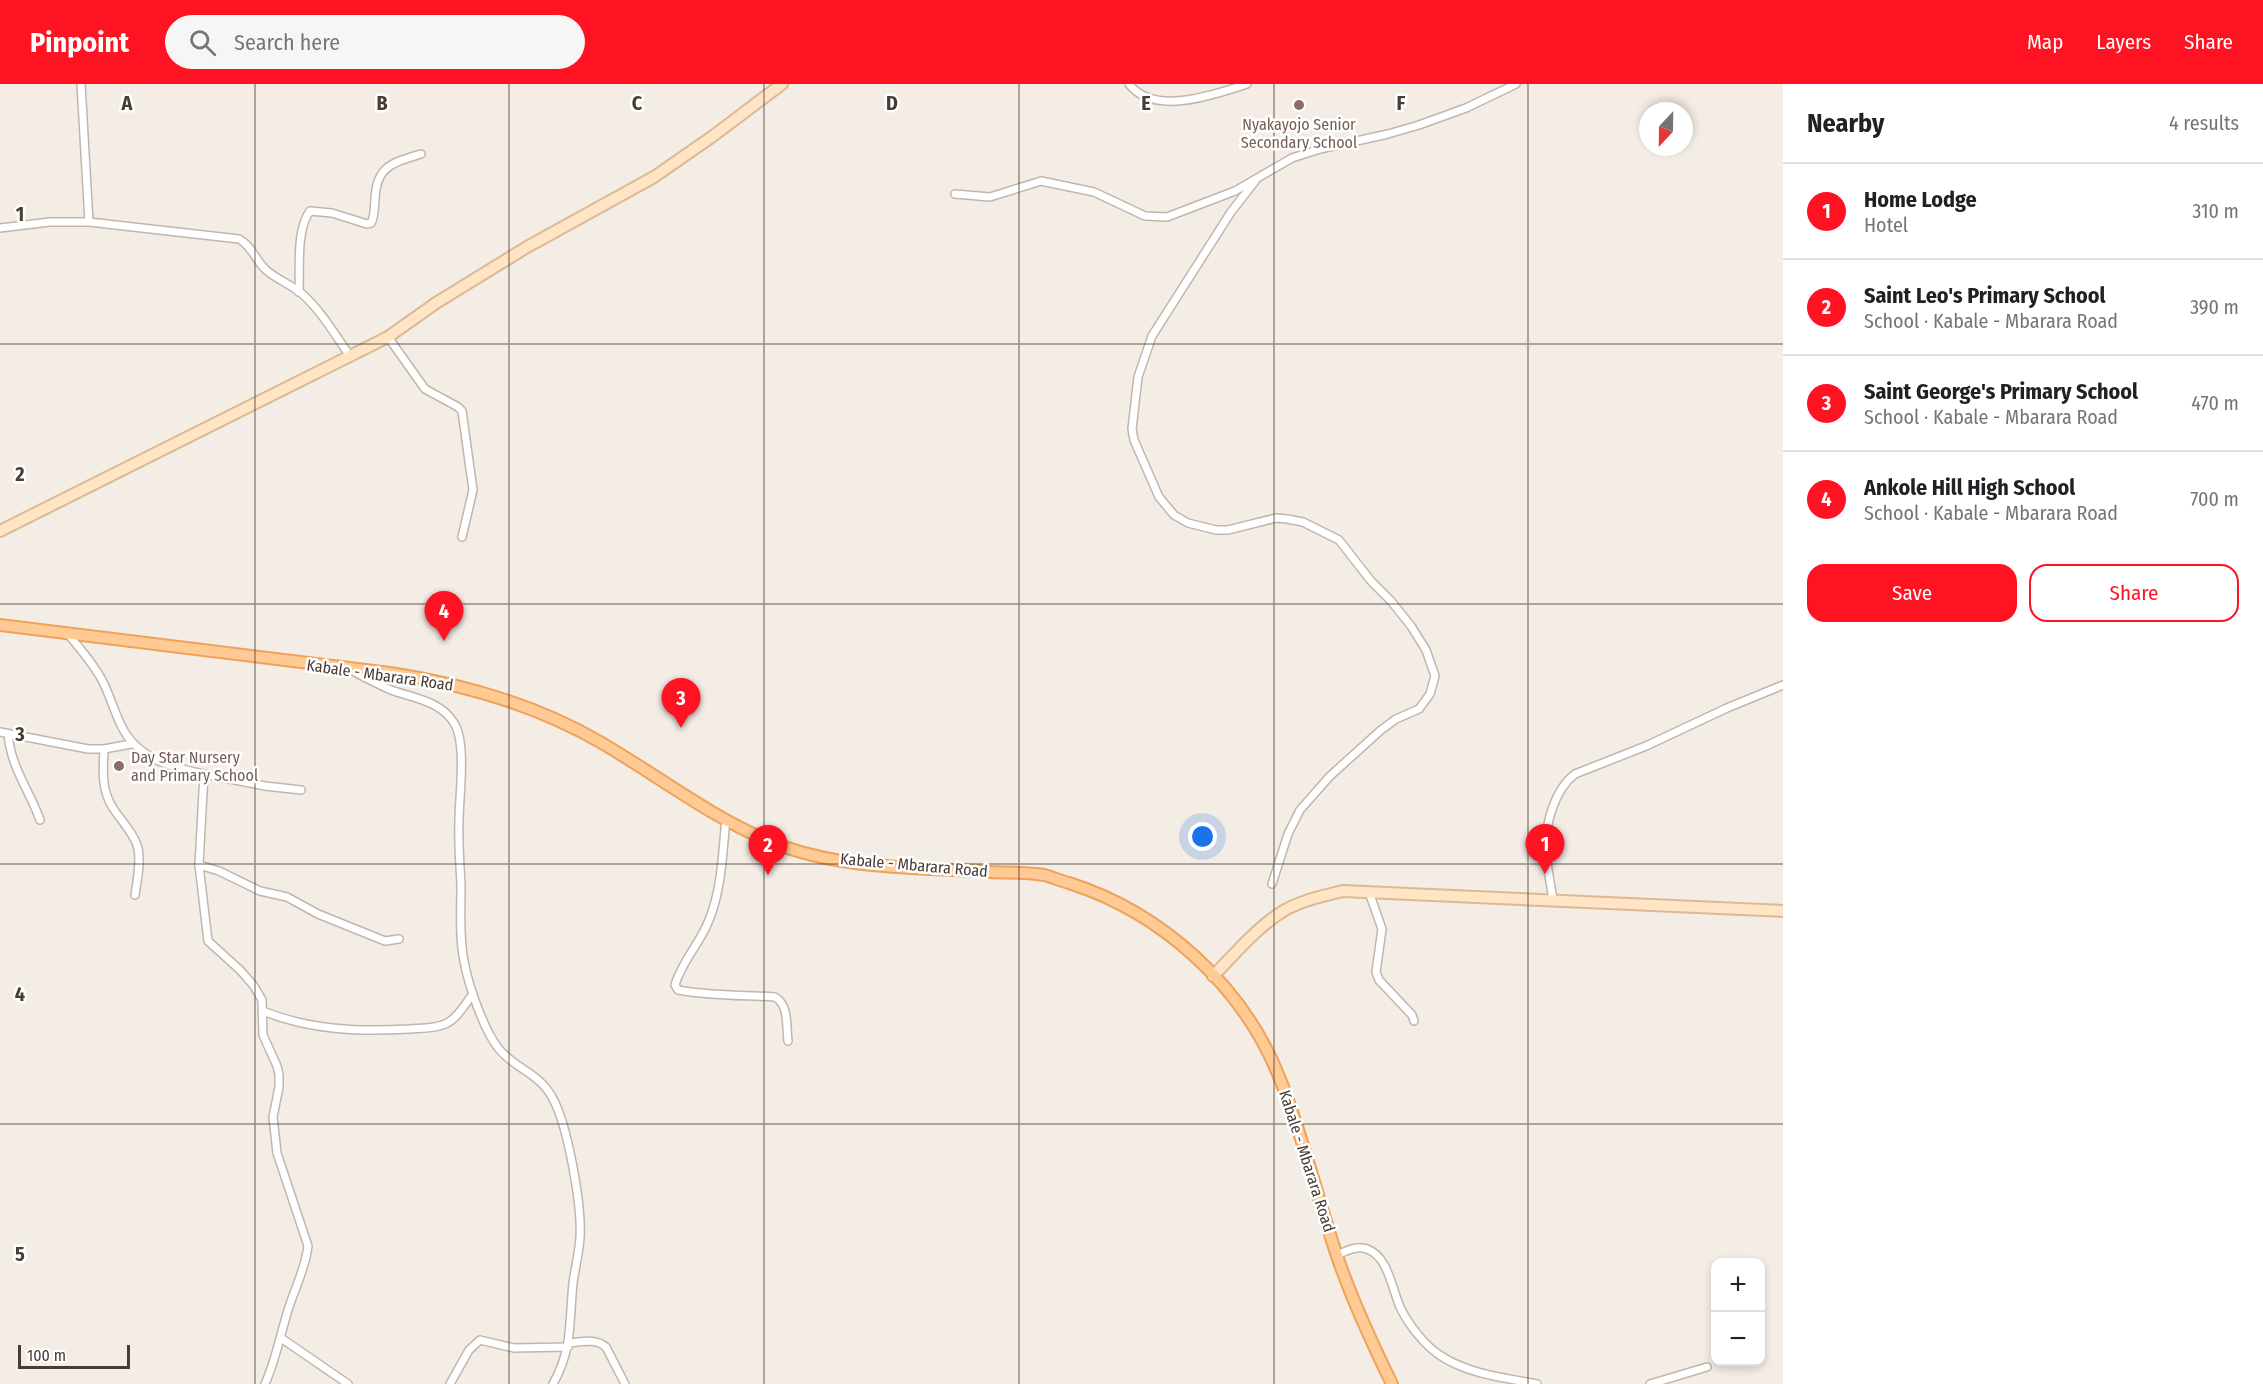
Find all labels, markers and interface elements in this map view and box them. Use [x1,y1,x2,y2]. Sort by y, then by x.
search box [165,15,585,69]
text: Pinpoint [30,26,129,59]
icon: search [186,26,219,59]
text: Search here [234,29,340,56]
text: Map [2027,29,2063,55]
text: Layers [2096,29,2151,55]
text: Share [2184,29,2233,55]
text: A [121,91,134,115]
text: B [376,91,388,115]
text: C [632,91,643,115]
text: D [886,91,898,115]
text: E [1141,91,1151,115]
text: F [1397,91,1406,115]
marker: Nyakayojo Senior Secondary School [1292,98,1306,112]
north arrow [1639,102,1693,156]
text: Nearby [1807,108,1884,139]
text: 4 results [2169,111,2239,135]
place label: Nyakayojo Senior Secondary School [1241,115,1357,152]
text: Home Lodge [1864,186,1977,213]
text: 1 [1822,199,1831,223]
text: 310 m [2192,199,2239,223]
text: 1 [16,202,24,226]
text: Hotel [1864,213,1908,237]
text: Saint Leo's Primary School [1864,282,2105,309]
text: 2 [1822,295,1831,319]
text: 390 m [2190,295,2239,319]
text: School · Kabale - Mbarara Road [1864,309,2118,333]
text: Saint George's Primary School [1864,378,2138,405]
text: 3 [1822,391,1831,415]
text: 470 m [2191,391,2239,415]
text: School · Kabale - Mbarara Road [1864,405,2118,429]
text: 2 [14,462,25,486]
text: Ankole Hill High School [1864,474,2075,501]
text: 4 [1821,487,1832,511]
text: 700 m [2190,487,2239,511]
text: School · Kabale - Mbarara Road [1864,501,2118,525]
button: Save [1807,564,2017,622]
button: Share [2029,564,2239,622]
pin: 4 [424,592,464,641]
street label: Kabale - Mbarara Road [305,655,455,695]
pin: 3 [662,678,700,728]
text: 3 [14,722,25,746]
place label: Day Star Nursery and Primary School [131,748,258,785]
marker: Day Star Nursery and Primary School [112,759,126,773]
your location [1188,822,1217,851]
pin: 1 [1526,824,1564,874]
pin: 2 [748,826,788,875]
street label: Kabale - Mbarara Road [839,849,989,881]
text: 4 [15,982,25,1006]
street label: Kabale - Mbarara Road [1275,1088,1339,1234]
text: 5 [15,1242,25,1266]
map controls [1711,1258,1765,1366]
button: + [1711,1258,1765,1312]
button: − [1711,1312,1765,1366]
scale bar [18,1342,130,1370]
text: 100 m [27,1346,66,1365]

